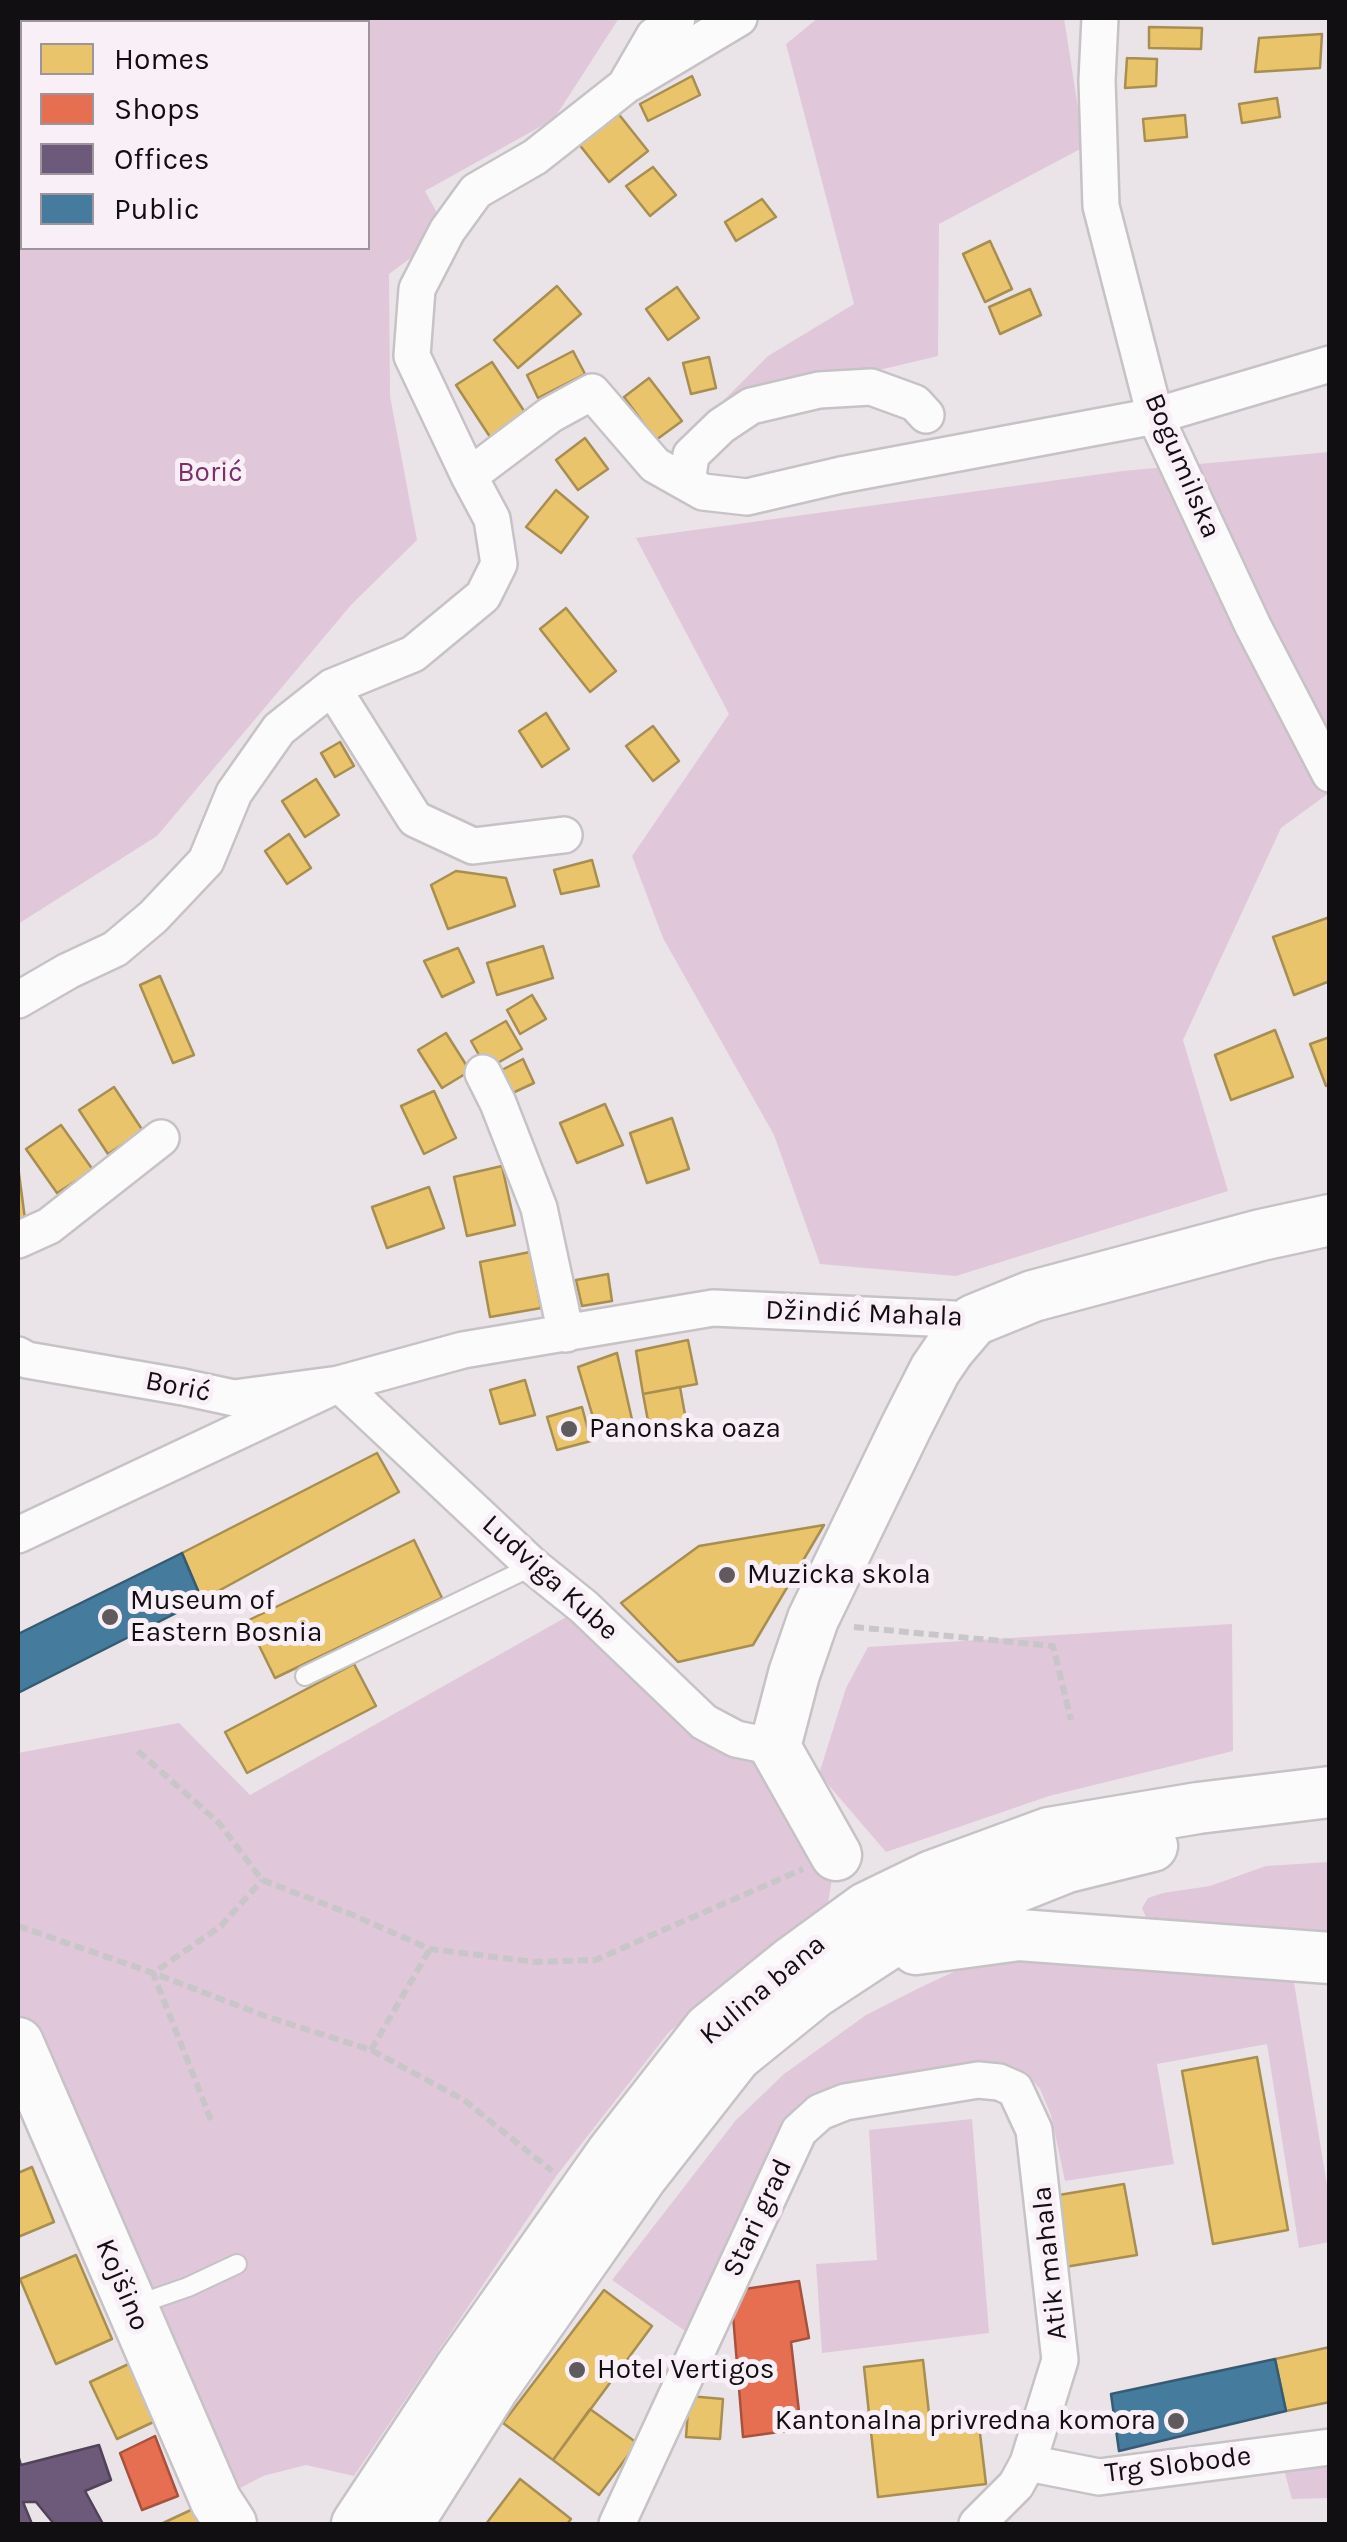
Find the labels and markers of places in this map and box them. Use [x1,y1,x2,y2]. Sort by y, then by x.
place label: Panonska oaza [589,1412,781,1446]
marker: Panonska oaza [558,1418,580,1440]
place label: Muzicka skola [747,1558,931,1592]
marker: Muzicka skola [716,1564,738,1586]
place label: Museum of Eastern Bosnia [130,1584,323,1650]
marker: Museum of Eastern Bosnia [99,1606,121,1628]
place label: Hotel Vertigos [597,2353,774,2387]
marker: Hotel Vertigos [566,2359,588,2381]
place label: Kantonalna privredna komora [775,2404,1156,2438]
marker: Kantonalna privredna komora [1165,2410,1187,2432]

